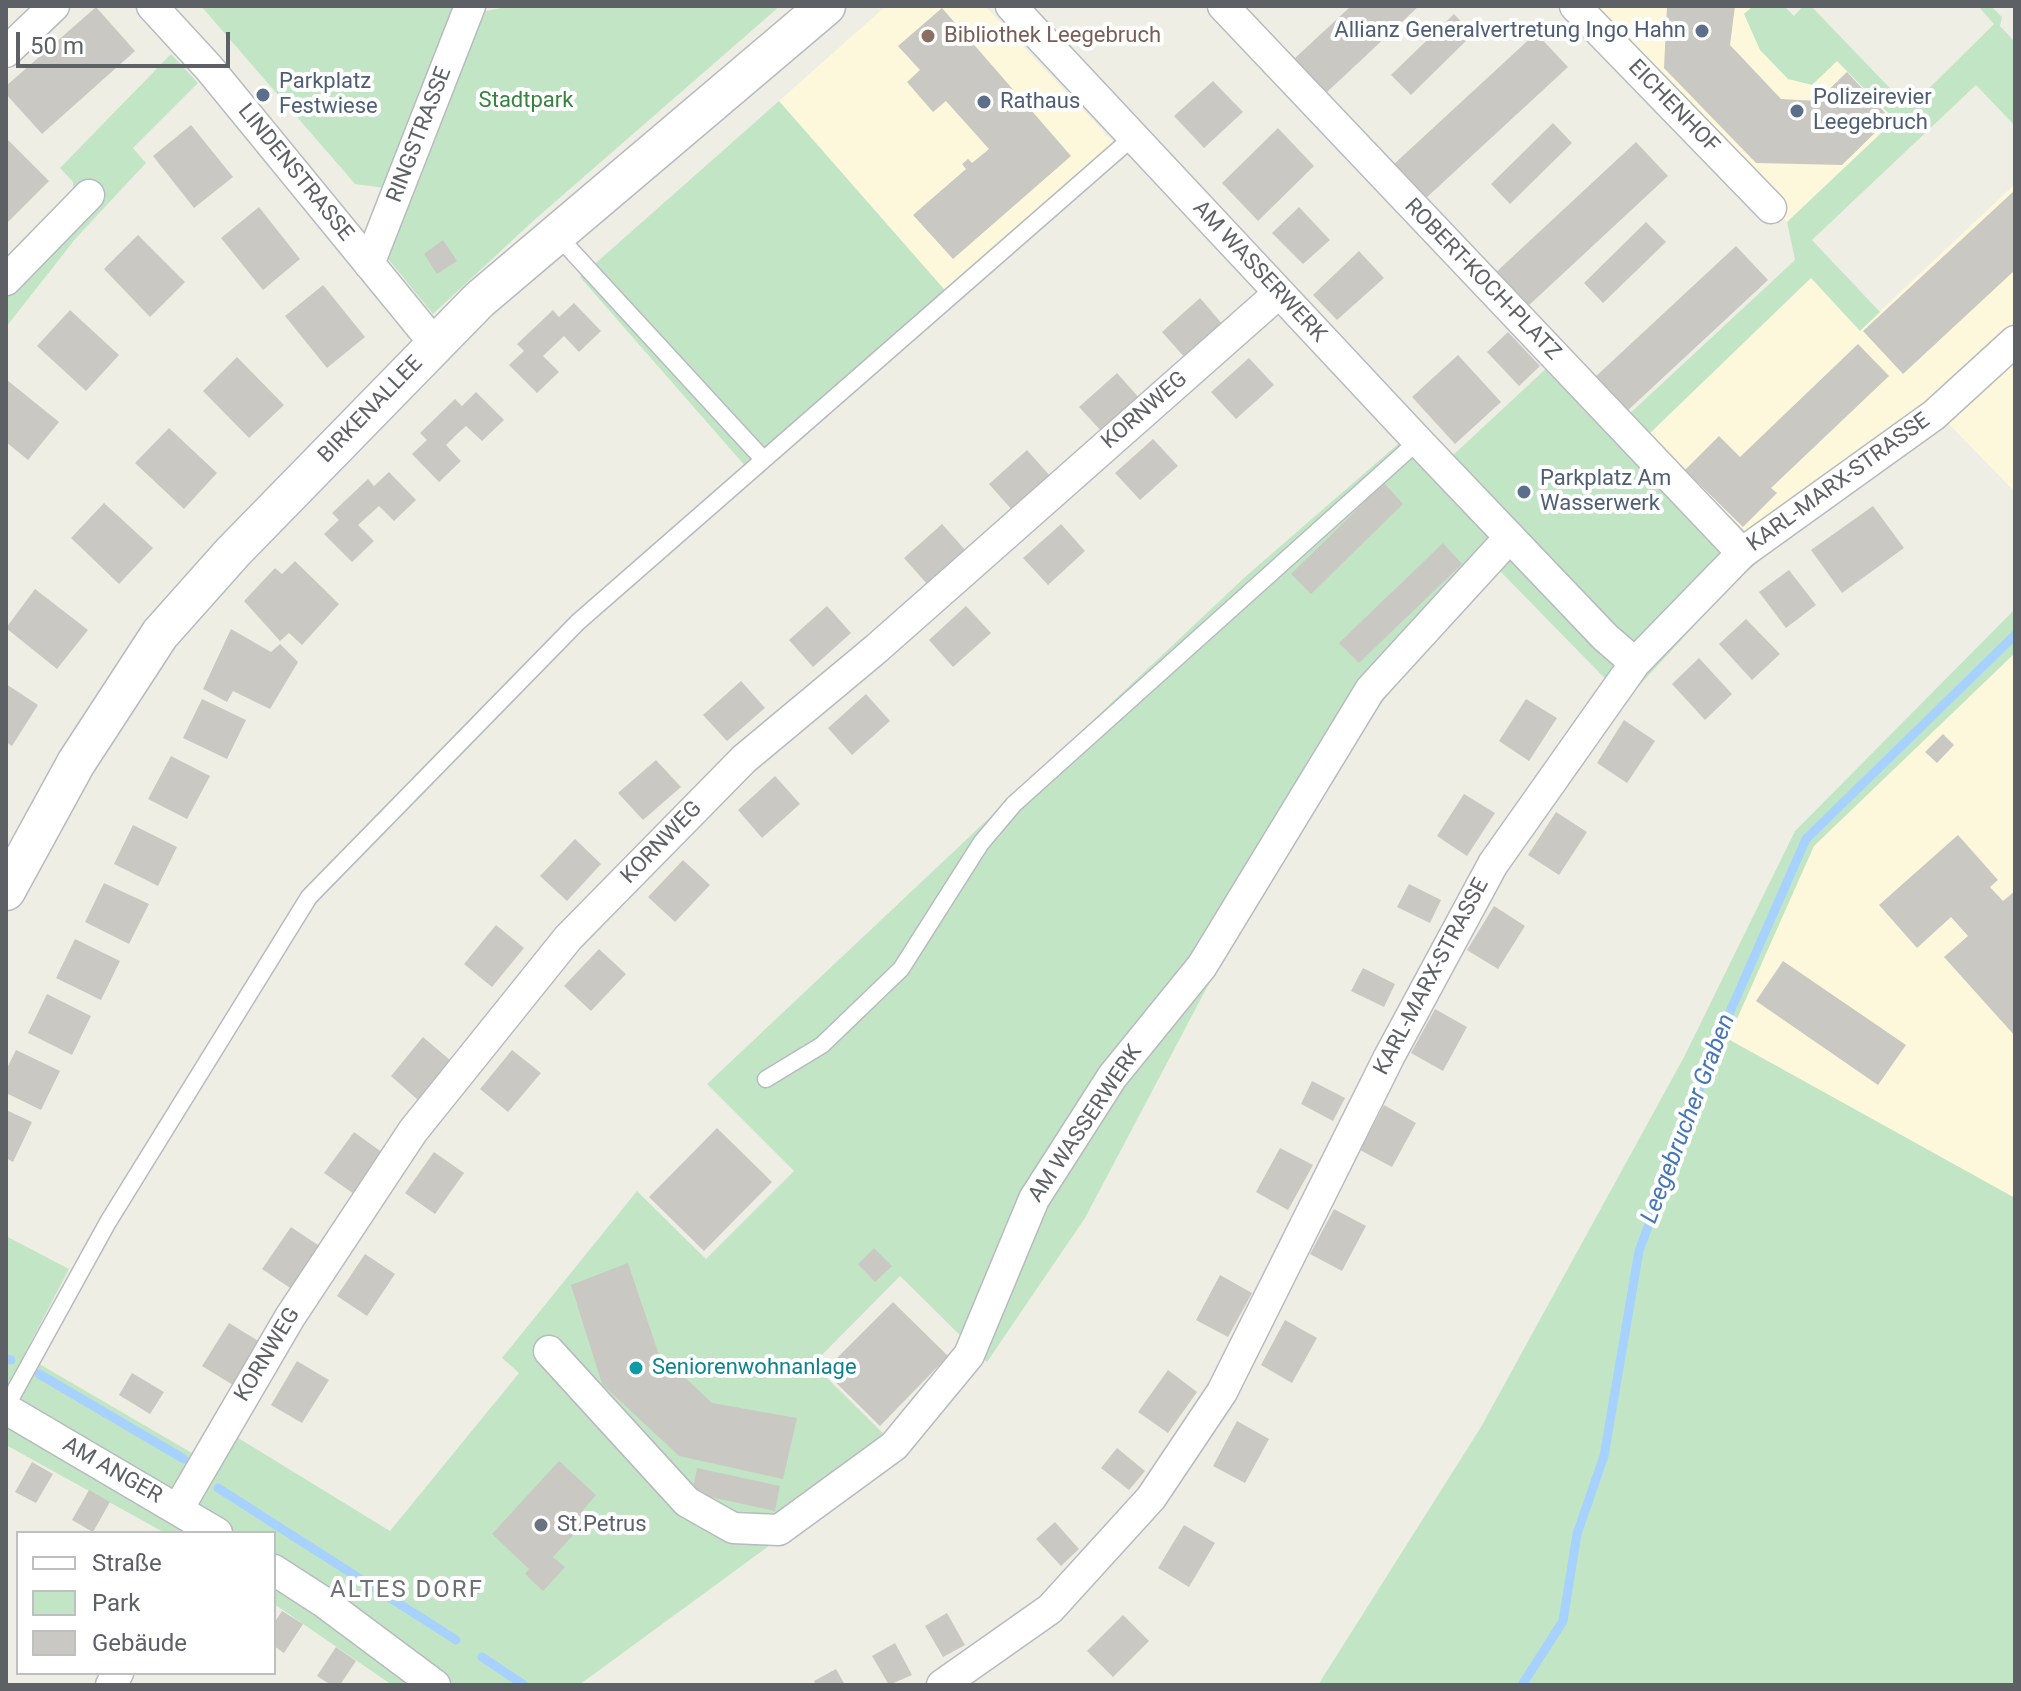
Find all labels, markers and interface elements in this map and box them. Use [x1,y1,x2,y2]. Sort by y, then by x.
scale bar [20,16,234,66]
place label: Allianz Generalvertretung Ingo Hahn [1334,18,1686,44]
marker: Allianz Generalvertretung Ingo Hahn [1693,22,1711,40]
place label: Bibliothek Leegebruch [944,23,1161,49]
marker: Bibliothek Leegebruch [919,27,937,45]
text: 50 m [30,32,84,60]
street label: EICHENHOF [1622,55,1724,159]
street label: RINGSTRASSE [382,64,458,206]
place label: Parkplatz Festwiese [279,69,378,120]
place label: Polizeirevier Leegebruch [1813,85,1932,136]
marker: Parkplatz Festwiese [254,86,272,104]
park label: Stadtpark [479,88,573,114]
place label: Rathaus [1000,89,1080,115]
marker: Rathaus [975,93,993,111]
street label: LINDENSTRASSE [232,99,358,247]
marker: Polizeirevier Leegebruch [1788,102,1806,120]
street label: ROBERT-KOCH-PLATZ [1398,194,1566,366]
street label: AM WASSERWERK [1187,196,1331,348]
street label: BIRKENALLEE [313,351,429,469]
street label: KORNWEG [1097,367,1193,455]
street label: KARL-MARX-STRASSE [1743,408,1935,558]
place label: Parkplatz Am Wasserwerk [1540,466,1671,518]
marker: Parkplatz Am Wasserwerk [1515,483,1533,501]
street label: KORNWEG [616,796,708,890]
street label: KARL-MARX-STRASSE [1369,874,1495,1080]
water label: Leegebrucher Graben [1636,1010,1742,1228]
street label: AM WASSERWERK [1024,1040,1148,1208]
street label: KORNWEG [230,1303,306,1407]
place label: Seniorenwohnanlage [652,1355,857,1381]
marker: Seniorenwohnanlage [627,1359,645,1377]
street label: AM ANGER [58,1432,166,1510]
place label: St.Petrus [557,1512,647,1538]
marker: St.Petrus [532,1516,550,1534]
legend [16,1531,276,1675]
text: Straße [92,1549,162,1577]
district label: ALTES DORF [330,1577,484,1605]
text: Park [92,1589,140,1617]
text: Gebäude [92,1629,187,1657]

